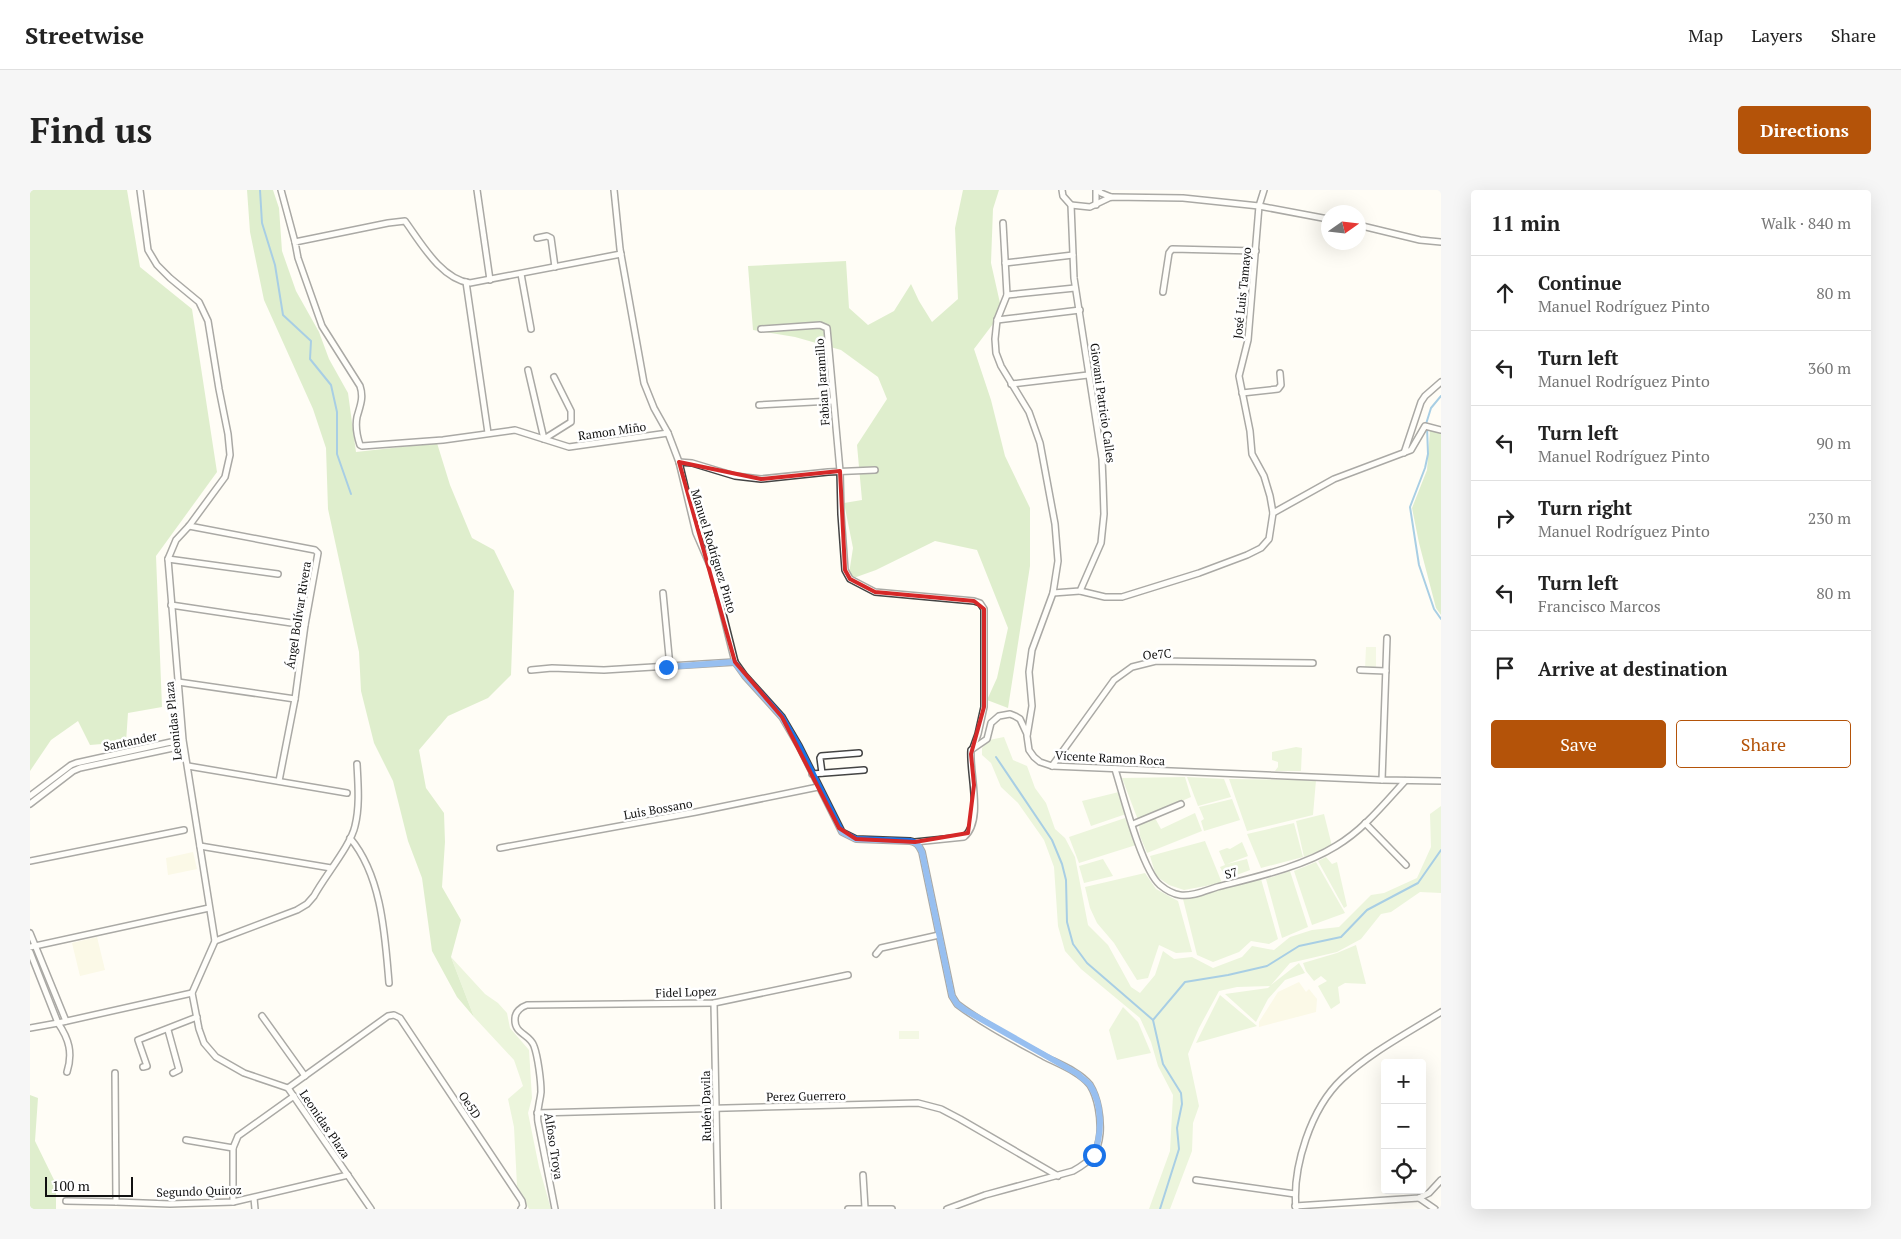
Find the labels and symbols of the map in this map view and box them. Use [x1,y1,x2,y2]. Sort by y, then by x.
north arrow [1321,205,1366,250]
street label: José Luis Tamayo [1230,246,1254,340]
street label: Fabian Jaramillo [811,337,833,426]
street label: Giovani Patricio Calles [1087,342,1119,464]
street label: Ramon Miño [577,419,647,443]
street label: Manuel Rodríguez Pinto [688,487,740,615]
street label: Ángel Bolívar Rivera [282,560,314,670]
street label: Oe7C [1142,645,1172,663]
route end [655,656,678,679]
street label: Leonidas Plaza [161,681,185,761]
street label: Santander [102,728,159,754]
street label: Vicente Ramon Roca [1055,748,1165,768]
street label: Luis Bossano [623,796,694,822]
street label: S7 [1223,864,1239,882]
street label: Fidel Lopez [655,983,717,1001]
street label: Rubén Davila [698,1070,714,1142]
street label: Leonidas Plaza [297,1087,353,1161]
street label: Oe5D [455,1088,485,1122]
street label: Perez Guerrero [766,1088,846,1104]
street label: Alfoso Troya [541,1112,567,1180]
route start [1083,1144,1106,1167]
scale bar [45,1174,132,1197]
street label: Segundo Quiroz [156,1182,242,1200]

